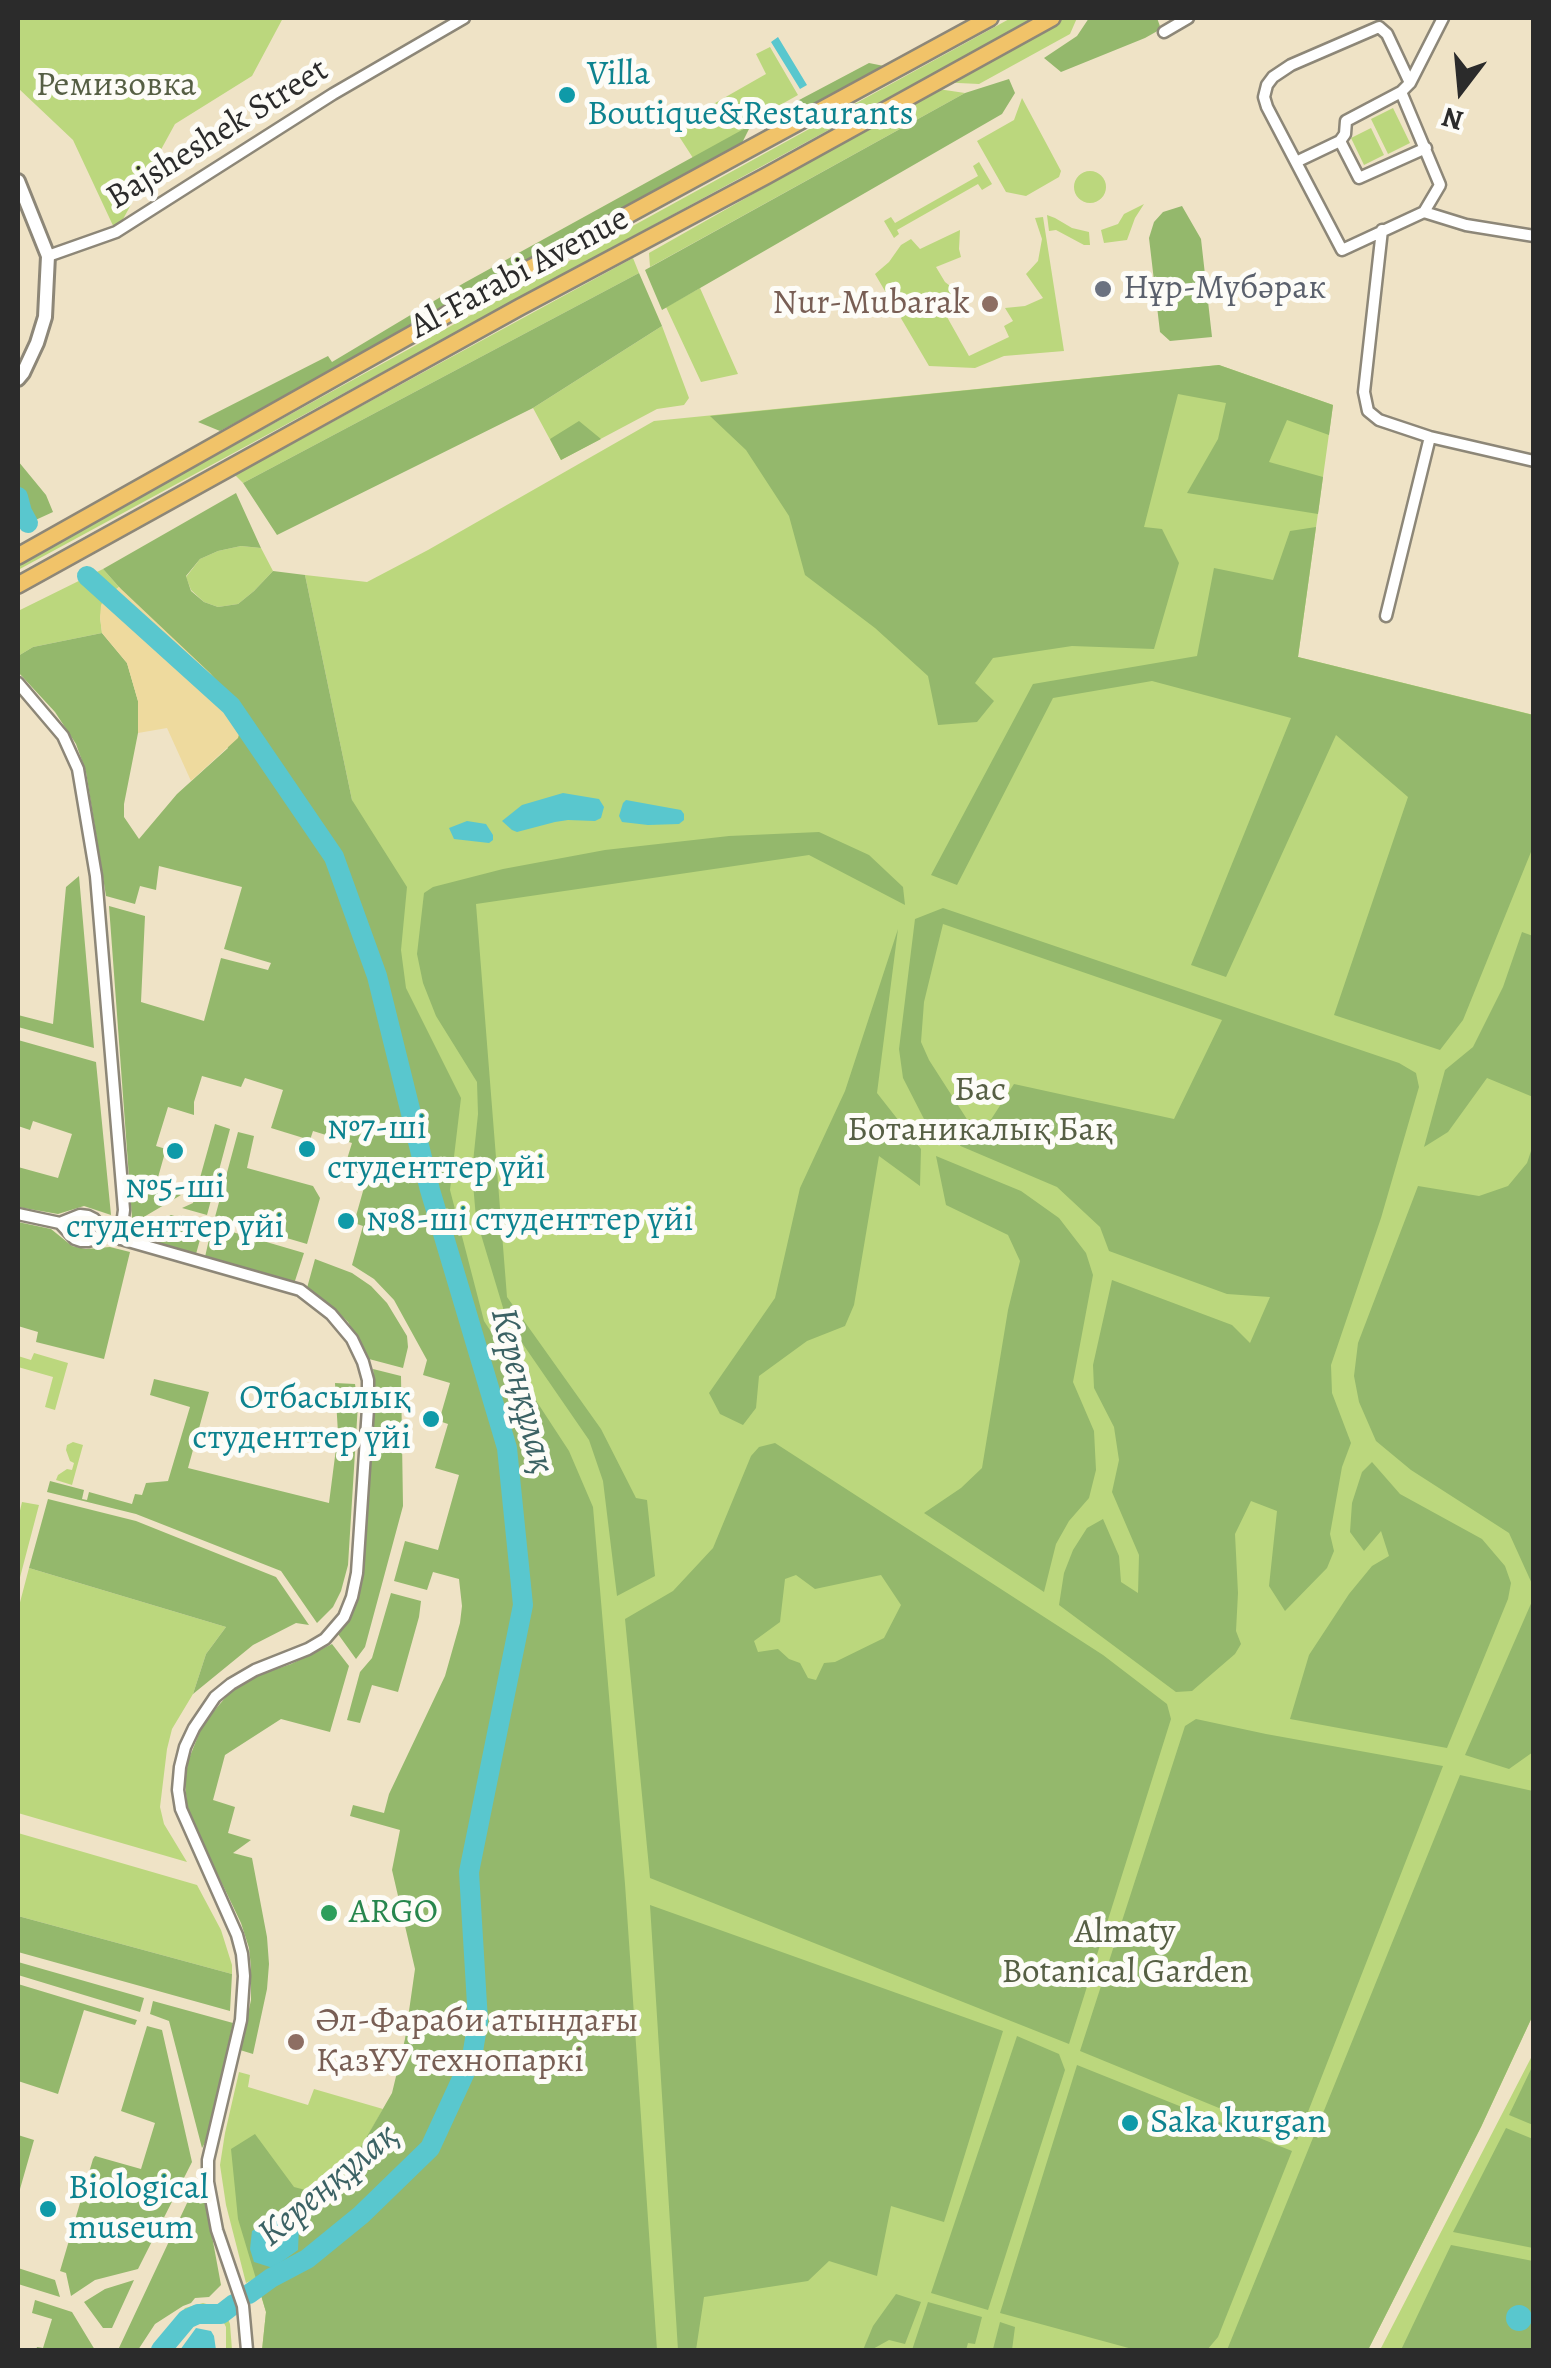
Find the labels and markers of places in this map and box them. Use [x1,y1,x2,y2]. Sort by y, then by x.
place label: Villa Boutique&Restaurants [587,54,914,136]
marker: Villa Boutique&Restaurants [556,84,578,106]
place label: Нұр-Мүбәрак [1123,268,1326,310]
marker: Нұр-Мүбәрак [1092,278,1114,300]
place label: Nur-Mubarak [772,283,970,325]
marker: Nur-Mubarak [979,293,1001,315]
place label: №7-ші студенттер үйі [327,1108,546,1190]
marker: №7-ші студенттер үйі [296,1138,318,1160]
marker: №5-ші студенттер үйі [164,1140,186,1162]
place label: №5-ші студенттер үйі [66,1167,284,1249]
place label: №8-ші студенттер үйі [366,1200,694,1242]
marker: №8-ші студенттер үйі [335,1210,357,1232]
place label: Отбасылық студенттер үйі [192,1378,411,1460]
marker: Отбасылық студенттер үйі [420,1408,442,1430]
place label: ARGO [349,1892,438,1934]
marker: ARGO [318,1902,340,1924]
place label: Әл-Фараби атындағы ҚазҰУ технопаркі [316,2001,638,2083]
marker: Әл-Фараби атындағы ҚазҰУ технопаркі [285,2031,307,2053]
place label: Saka kurgan [1150,2102,1326,2144]
marker: Saka kurgan [1119,2112,1141,2134]
place label: Biological museum [68,2168,209,2250]
marker: Biological museum [37,2198,59,2220]

